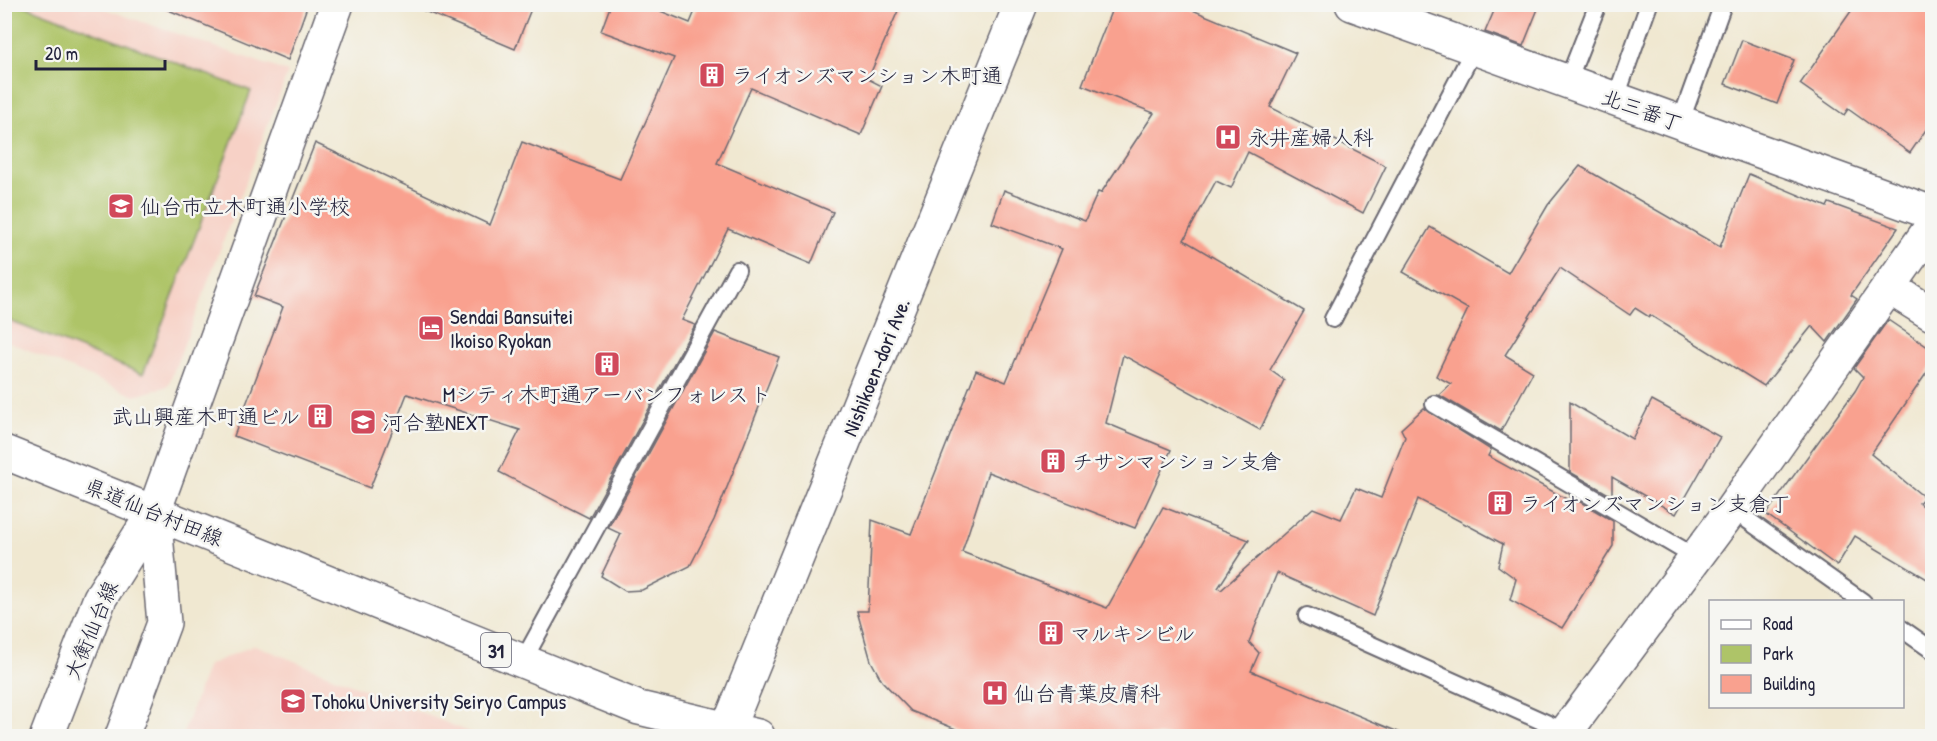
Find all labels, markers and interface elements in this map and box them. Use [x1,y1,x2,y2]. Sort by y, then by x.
scale bar [36,33,165,71]
text: 20 m [45,41,78,66]
building icon: ライオンズマンション木町通 [697,60,727,90]
place label: ライオンズマンション木町通 [732,61,1002,90]
street label: 北三番丁 [1598,82,1686,138]
hospital icon: 永井産婦人科 [1213,122,1243,152]
place label: 永井産婦人科 [1248,123,1374,152]
school or university icon: 仙台市立木町通小学校 [106,191,136,221]
place label: 仙台市立木町通小学校 [140,192,350,221]
street label: Nishikoen-dori Ave. [835,294,917,440]
place label: Sendai Bansuitei Ikoiso Ryokan [450,302,573,355]
hotel icon: Sendai Bansuitei Ikoiso Ryokan [416,313,446,343]
building icon: Mシティ木町通アーバンフォレスト [592,349,622,379]
place label: Mシティ木町通アーバンフォレスト [443,380,771,409]
building icon: 武山興産木町通ビル [305,401,335,431]
place label: 武山興産木町通ビル [111,402,300,431]
school or university icon: 河合塾NEXT [348,407,378,437]
place label: 河合塾NEXT [382,408,489,437]
building icon: チサンマンション支倉 [1038,446,1068,476]
place label: チサンマンション支倉 [1072,447,1281,476]
street label: 県道仙台村田線 [80,471,228,553]
building icon: ライオンズマンション支倉丁 [1485,488,1515,518]
place label: ライオンズマンション支倉丁 [1520,489,1790,518]
street label: 大衡仙台線 [57,576,125,684]
legend [1709,600,1904,708]
text: Road [1763,611,1793,636]
building icon: マルキンビル [1036,618,1066,648]
place label: マルキンビル [1070,619,1195,648]
road number: 31 [481,633,511,667]
text: Park [1763,641,1794,666]
text: Building [1763,671,1815,696]
hospital icon: 仙台青葉皮膚科 [980,678,1010,708]
place label: 仙台青葉皮膚科 [1014,679,1161,708]
school or university icon: Tohoku University Seiryo Campus [278,686,308,716]
place label: Tohoku University Seiryo Campus [312,687,566,716]

